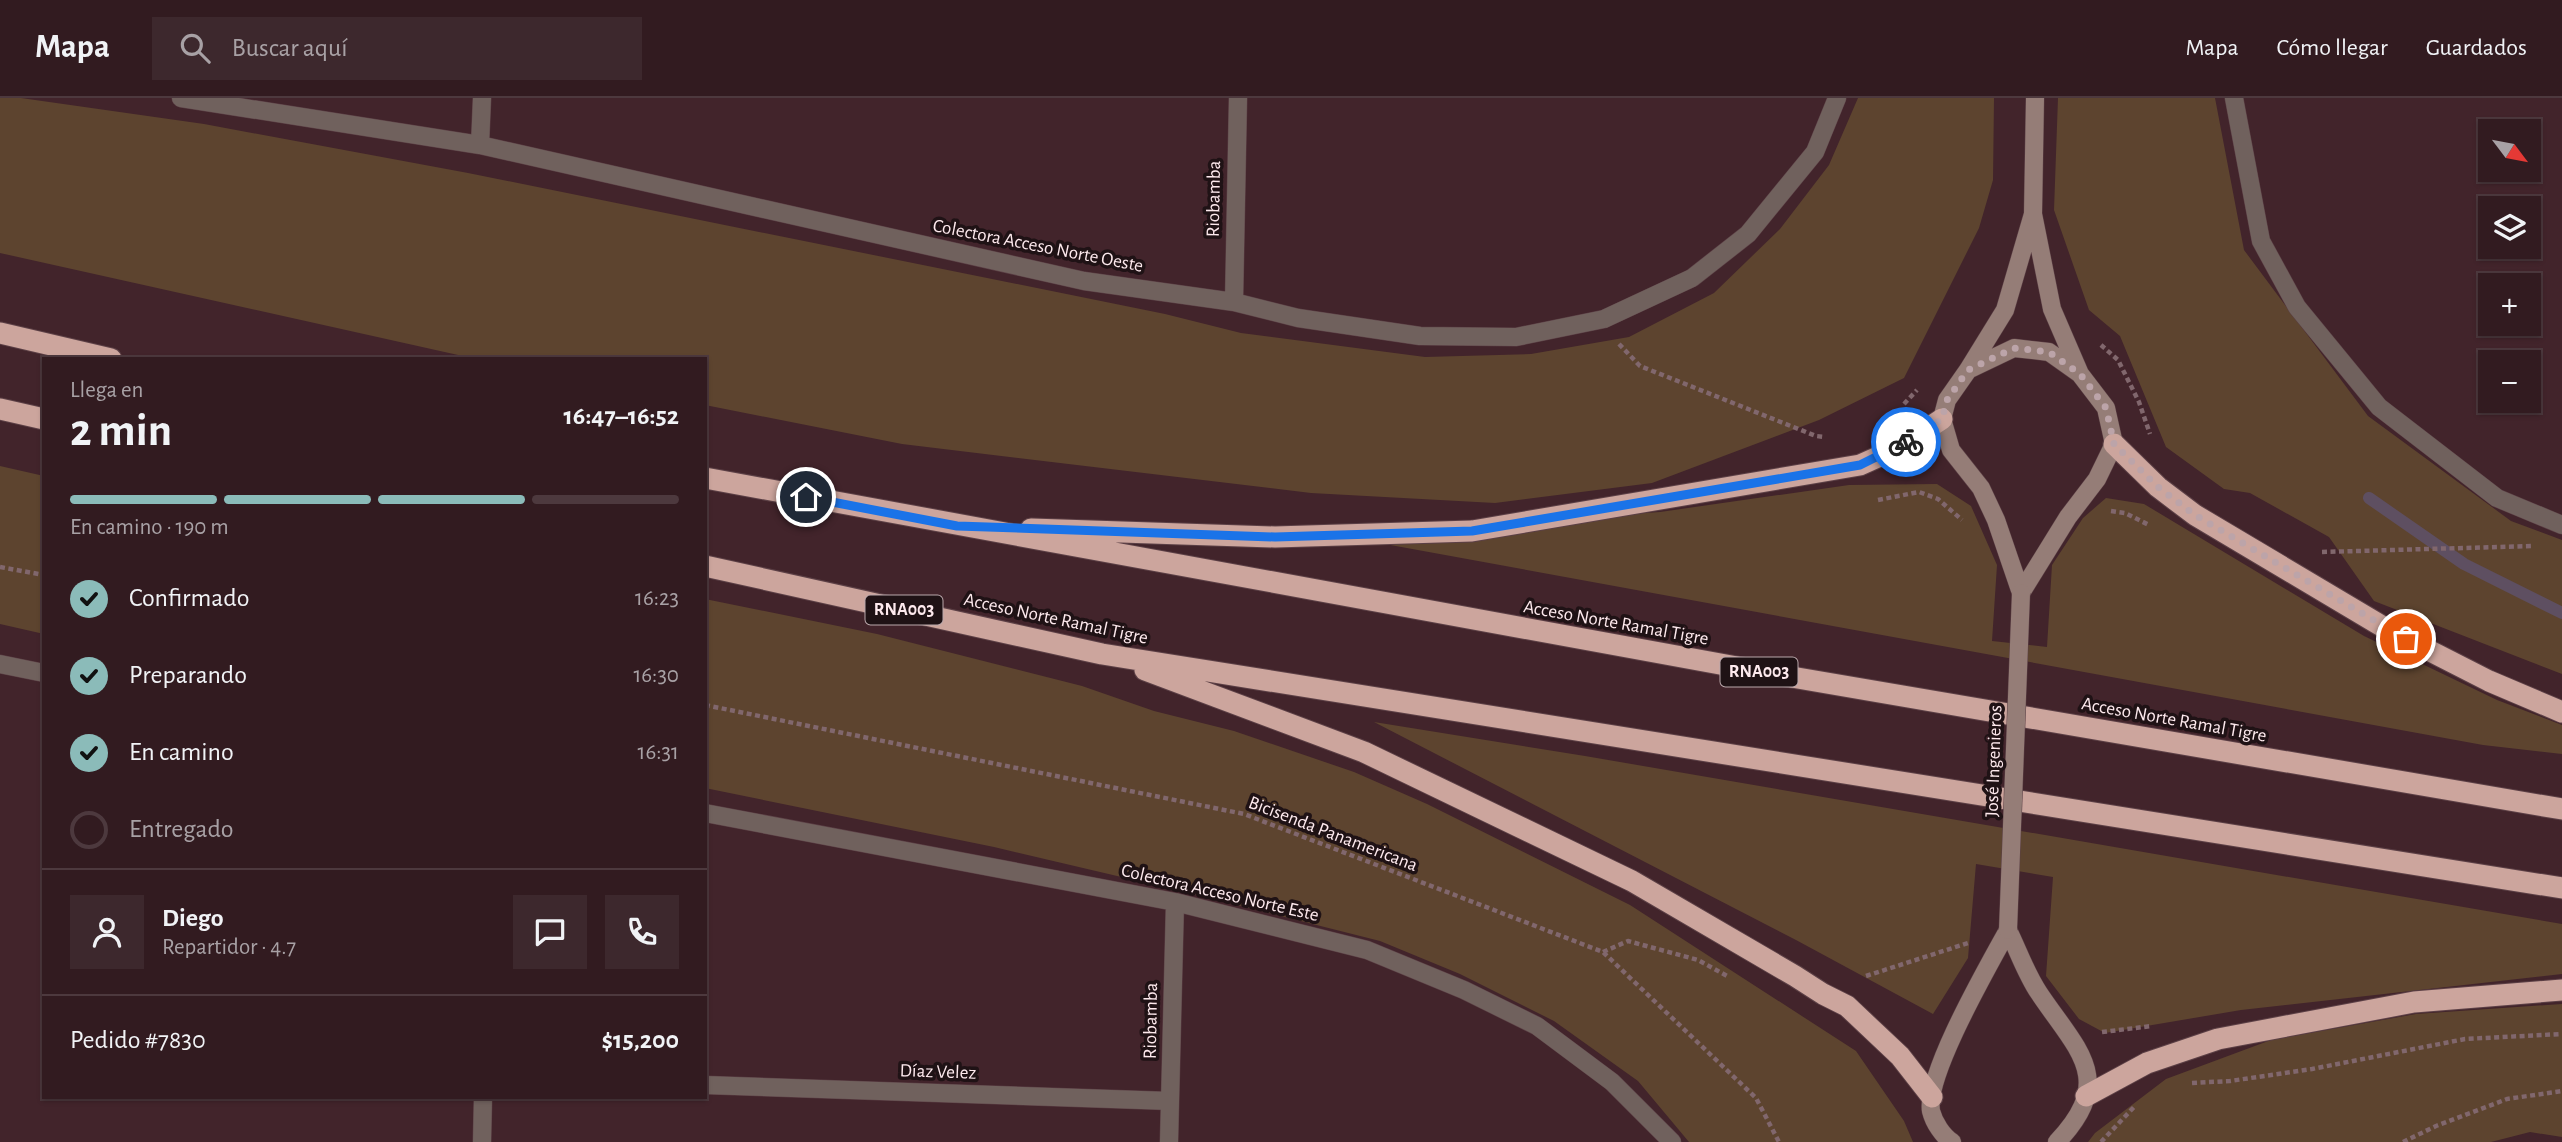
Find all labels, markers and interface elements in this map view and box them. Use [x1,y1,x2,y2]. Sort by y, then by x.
search box [152,17,642,80]
icon: search [176,29,214,67]
text: Mapa [35,31,110,64]
text: Buscar aquí [232,35,348,61]
text: Mapa [2185,36,2239,60]
text: Cómo llegar [2277,36,2388,60]
text: Guardados [2426,36,2527,60]
north arrow [2478,119,2541,182]
map controls [2478,119,2541,413]
street label: Riobamba [1204,160,1224,237]
button: layers [2478,196,2541,259]
street label: Colectora Acceso Norte Oeste [931,216,1145,276]
button: + [2478,273,2541,336]
button: − [2478,350,2541,413]
text: Llega en [70,379,143,402]
text: 16:47–16:52 [563,403,679,429]
courier [1871,407,1941,477]
text: 2 min [70,408,172,454]
icon: bike [1887,423,1925,461]
pin [776,467,836,527]
icon: home [787,478,825,516]
text: En camino · 190 m [70,516,229,539]
icon: check [70,580,108,618]
text: Confirmado [129,585,250,611]
text: 16:23 [635,587,679,610]
street label: Acceso Norte Ramal Tigre [962,590,1150,648]
road number: RNA003 [866,596,942,624]
street label: Acceso Norte Ramal Tigre [1522,597,1710,649]
pin [2376,609,2436,669]
icon: bag [2387,620,2425,658]
icon: check [70,657,108,695]
road number: RNA003 [1720,658,1798,686]
text: Preparando [129,662,247,688]
text: 16:30 [633,664,679,687]
street label: Acceso Norte Ramal Tigre [2080,694,2268,746]
street label: José Ingenieros [1983,705,2005,817]
icon: check [70,734,108,772]
text: En camino [129,739,234,765]
text: 16:31 [638,741,679,764]
street label: Bicisenda Panamericana [1246,793,1420,875]
text: Entregado [129,816,234,842]
street label: Colectora Acceso Norte Este [1119,861,1321,925]
button: person [70,895,144,969]
button: chat [513,895,587,969]
button: phone [605,895,679,969]
text: Diego [162,905,224,931]
text: Repartidor · 4.7 [162,936,296,959]
street label: Riobamba [1141,982,1161,1059]
text: Pedido #7830 [70,1027,206,1053]
text: $15,200 [601,1027,679,1053]
street label: Díaz Velez [899,1061,977,1083]

